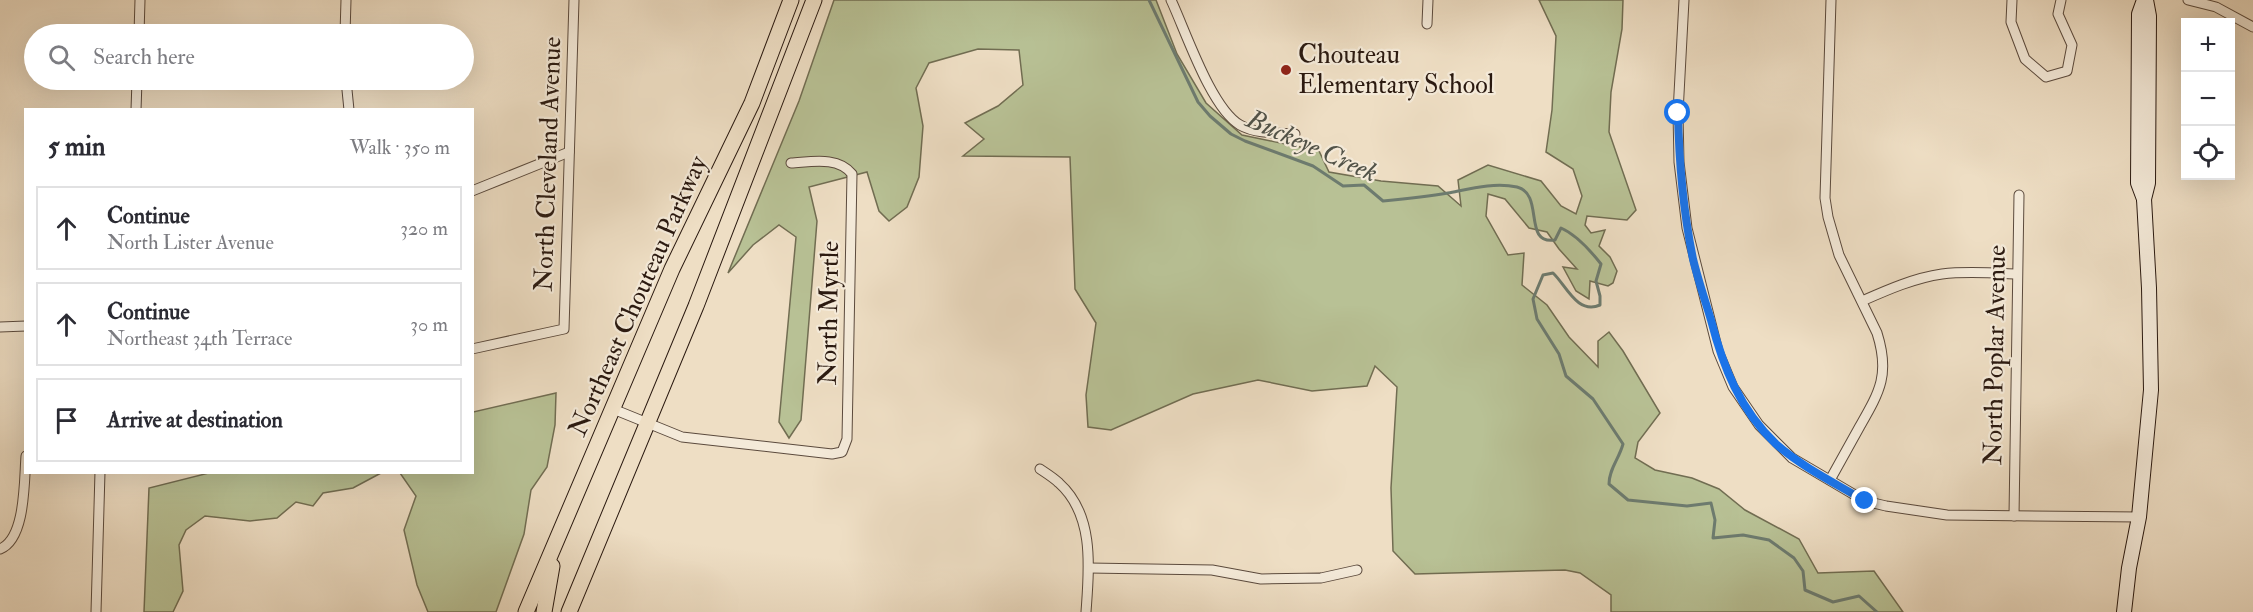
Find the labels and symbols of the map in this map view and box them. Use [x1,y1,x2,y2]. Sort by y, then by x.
street label: North Cleveland Avenue [528,36,568,292]
place label: Chouteau Elementary School [1298,39,1495,101]
marker: Chouteau Elementary School [1279,63,1293,77]
route start [1664,99,1690,125]
water label: Buckeye Creek [1239,102,1383,190]
street label: Northeast Chouteau Parkway [562,150,715,441]
street label: North Myrtle [812,241,846,385]
street label: North Poplar Avenue [1977,245,2014,465]
route end [1851,487,1877,513]

